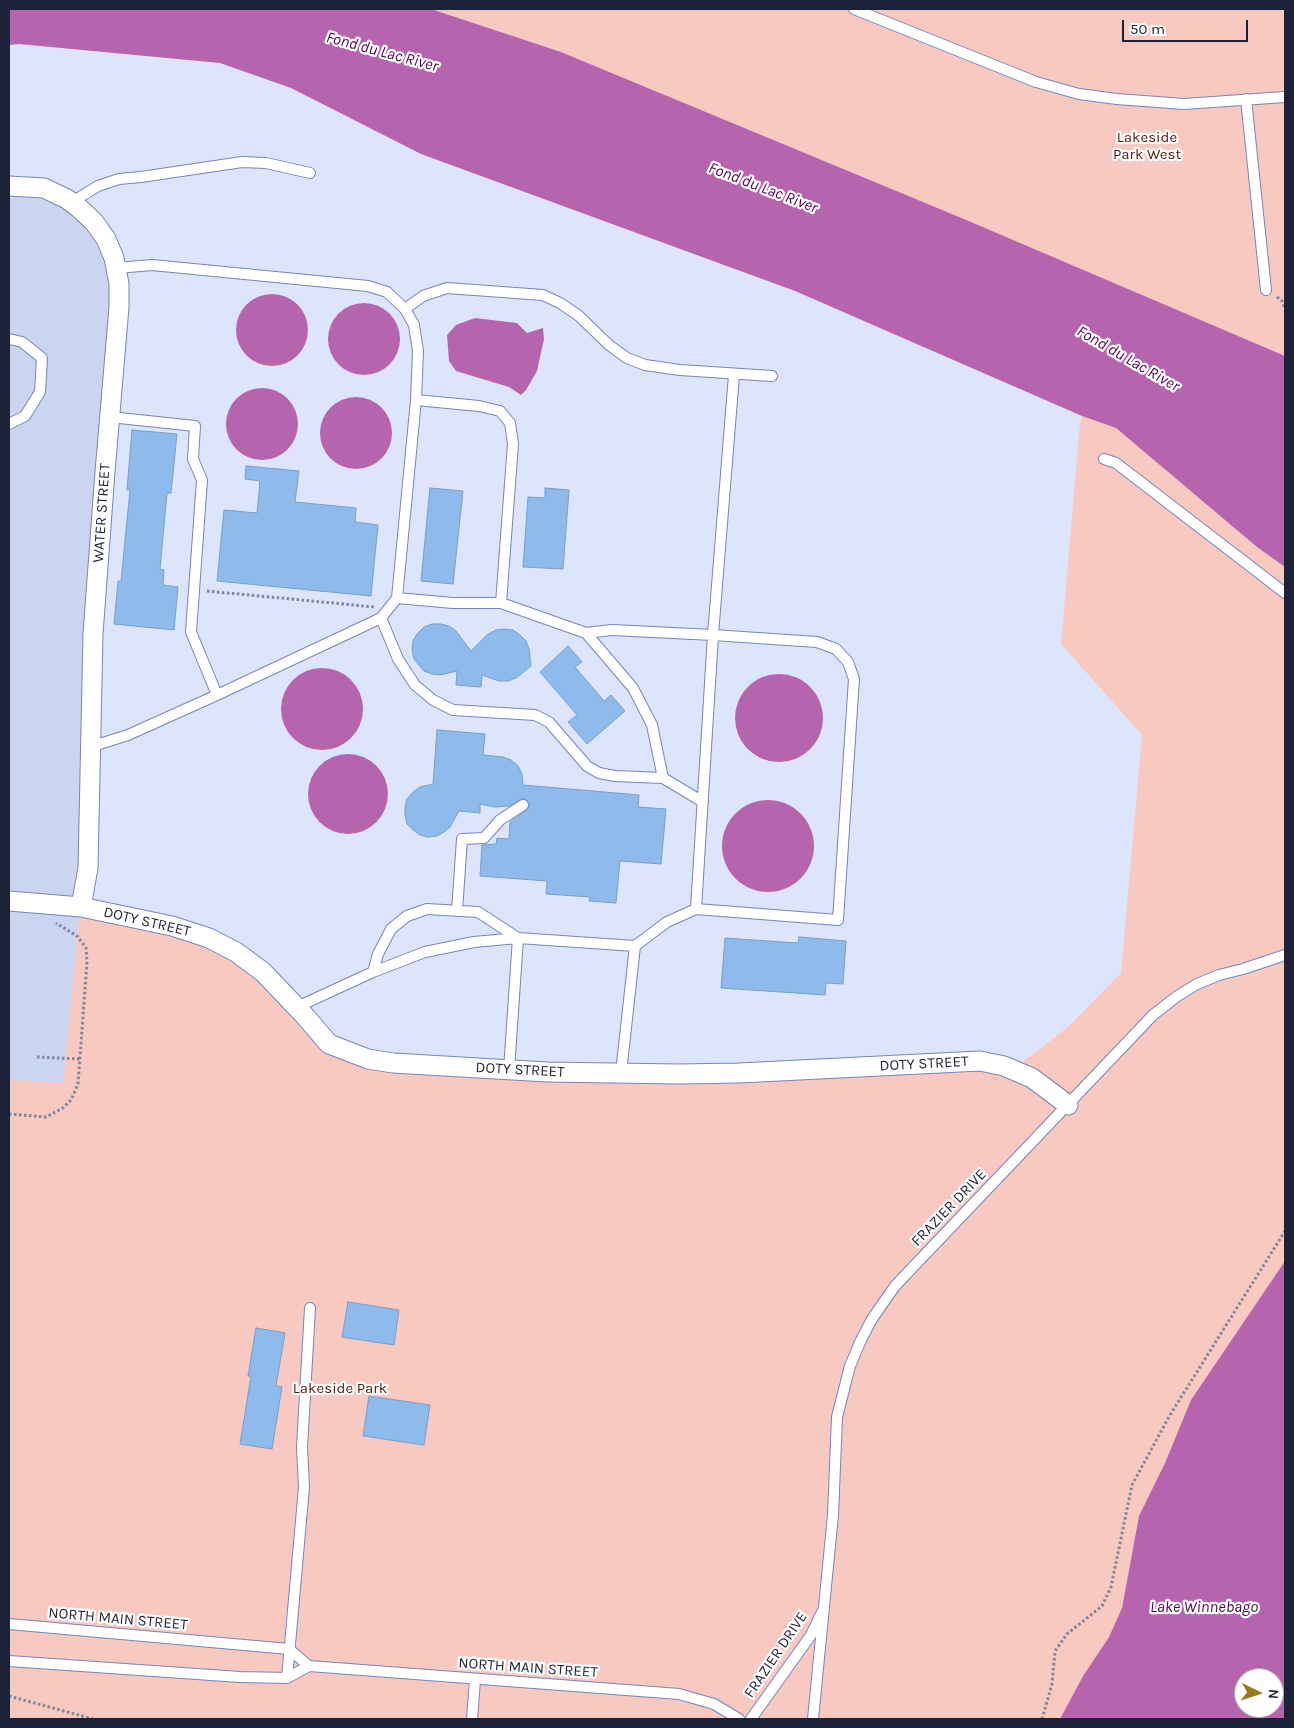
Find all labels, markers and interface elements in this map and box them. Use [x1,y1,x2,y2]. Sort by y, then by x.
scale bar [1124,10,1250,42]
text: 50 m [1130,20,1165,38]
water label: Fond du Lac River [324,28,440,76]
park label: Lakeside Park West [1113,129,1181,164]
water label: Fond du Lac River [706,158,820,218]
water label: Fond du Lac River [1073,322,1183,396]
street label: WATER STREET [90,463,114,563]
street label: DOTY STREET [102,903,192,941]
street label: DOTY STREET [879,1053,969,1075]
street label: DOTY STREET [475,1059,565,1081]
street label: FRAZIER DRIVE [908,1166,990,1250]
park label: Lakeside Park [293,1380,387,1398]
water label: Lake Winnebago [1150,1597,1258,1617]
street label: NORTH MAIN STREET [48,1604,188,1634]
street label: FRAZIER DRIVE [741,1608,811,1702]
street label: NORTH MAIN STREET [458,1654,598,1682]
north arrow [1234,1668,1284,1718]
text: N [1265,1688,1282,1700]

